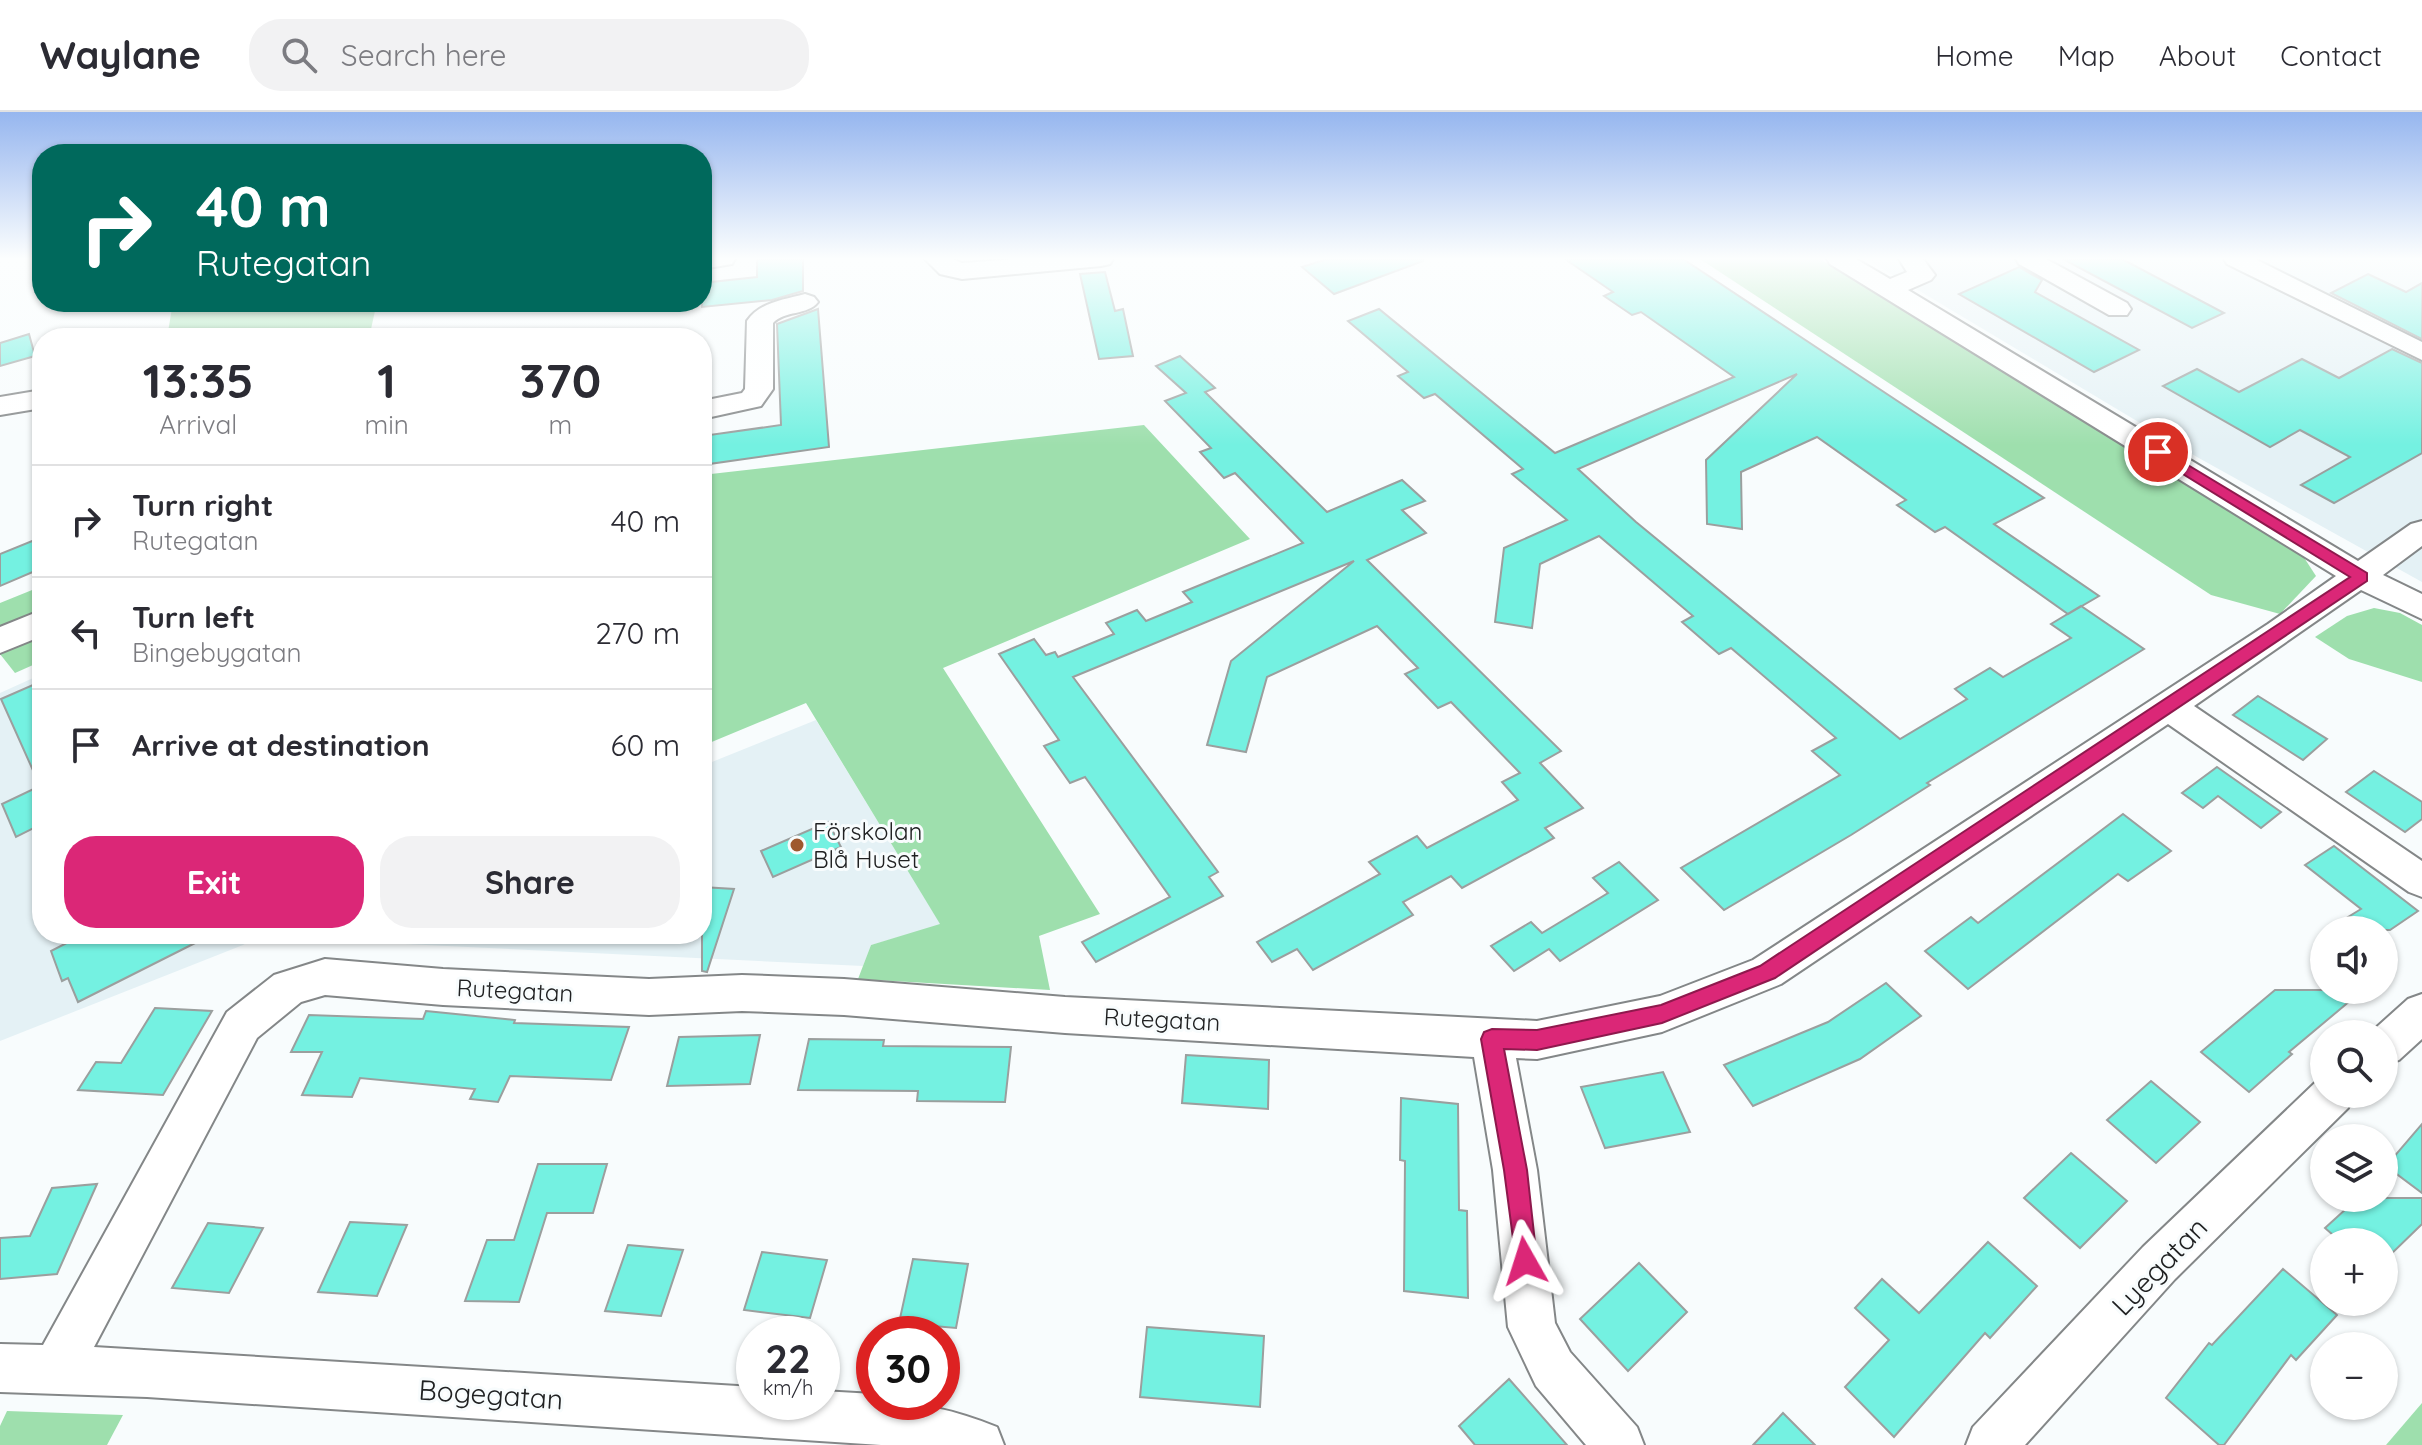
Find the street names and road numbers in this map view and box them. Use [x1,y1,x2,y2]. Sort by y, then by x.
street label: Rutegatan [456,972,574,1008]
street label: Rutegatan [1103,1001,1221,1037]
street label: Lyegatan [2104,1210,2214,1322]
street label: Bogegatan [418,1371,564,1417]

